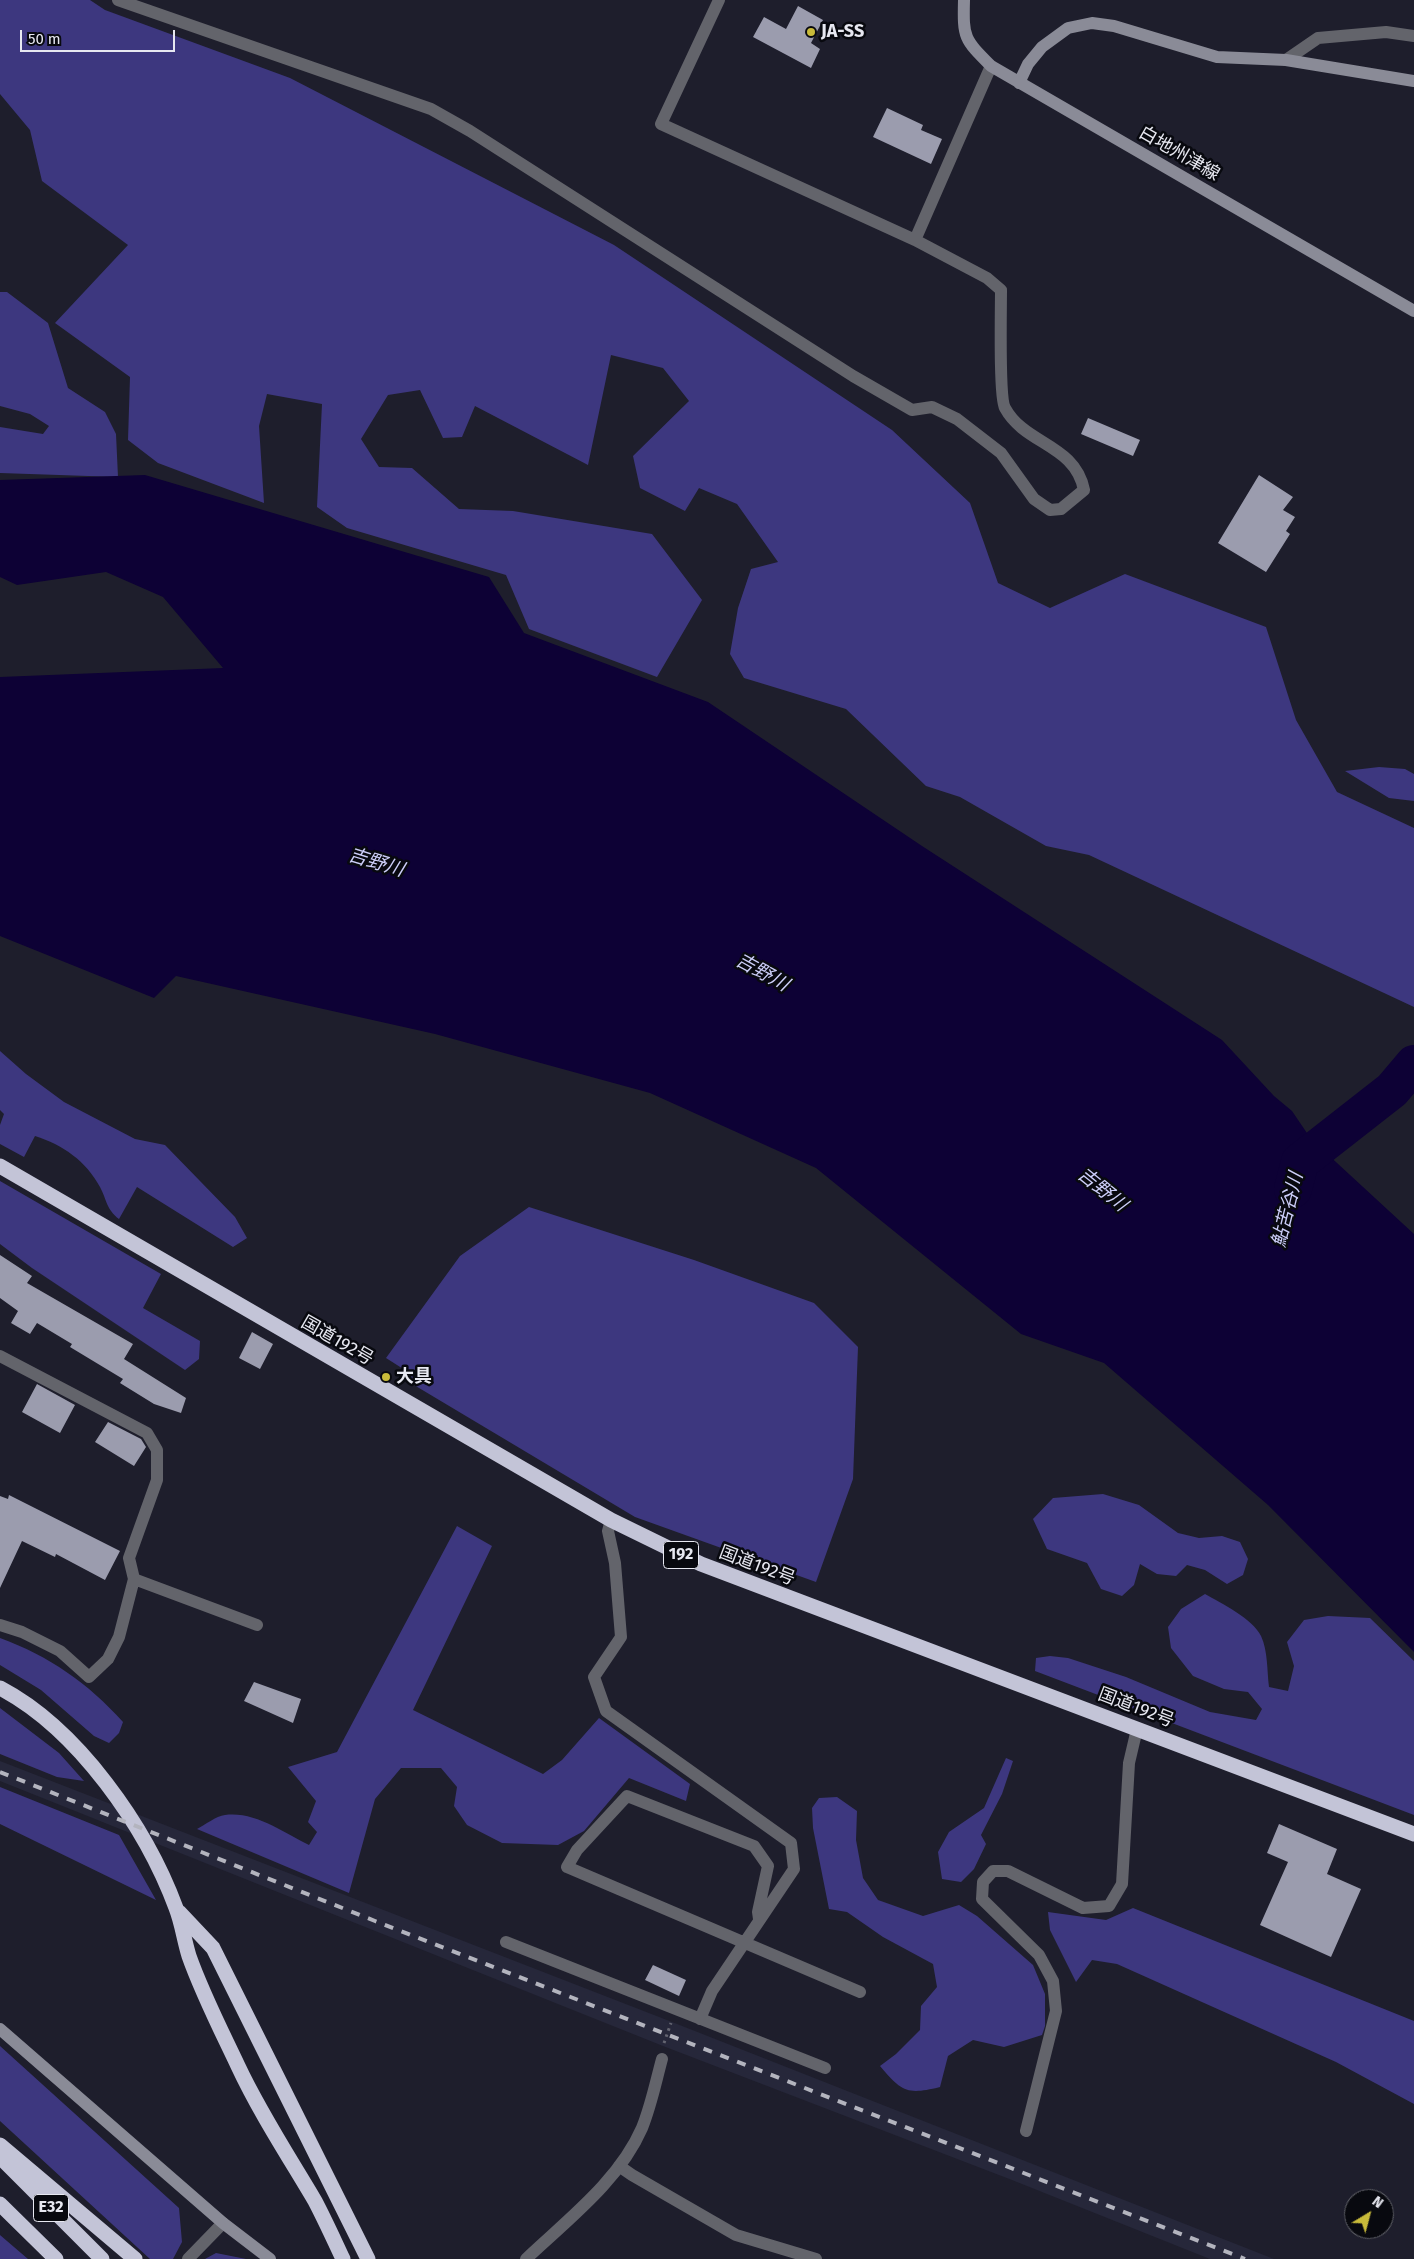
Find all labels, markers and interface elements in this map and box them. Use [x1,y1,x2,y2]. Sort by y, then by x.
scale bar [22,20,178,52]
place label: JA-SS [821,21,864,43]
marker: JA-SS [805,26,817,38]
text: 50 m [28,30,61,48]
street label: 白地州津線 [1135,122,1223,186]
water label: 吉野川 [345,844,407,882]
water label: 吉野川 [732,949,792,997]
water label: 吉野川 [1073,1163,1131,1217]
water label: 鮎苦谷川 [1268,1170,1308,1250]
street label: 国道192号 [297,1312,377,1370]
place label: 大具 [396,1366,432,1388]
marker: 大具 [380,1371,392,1383]
road number: 192 [664,1542,698,1568]
street label: 国道192号 [716,1542,798,1590]
street label: 国道192号 [1095,1684,1177,1732]
north arrow [1344,2189,1394,2239]
text: N [1369,2193,1387,2212]
road number: E32 [34,2194,68,2222]

